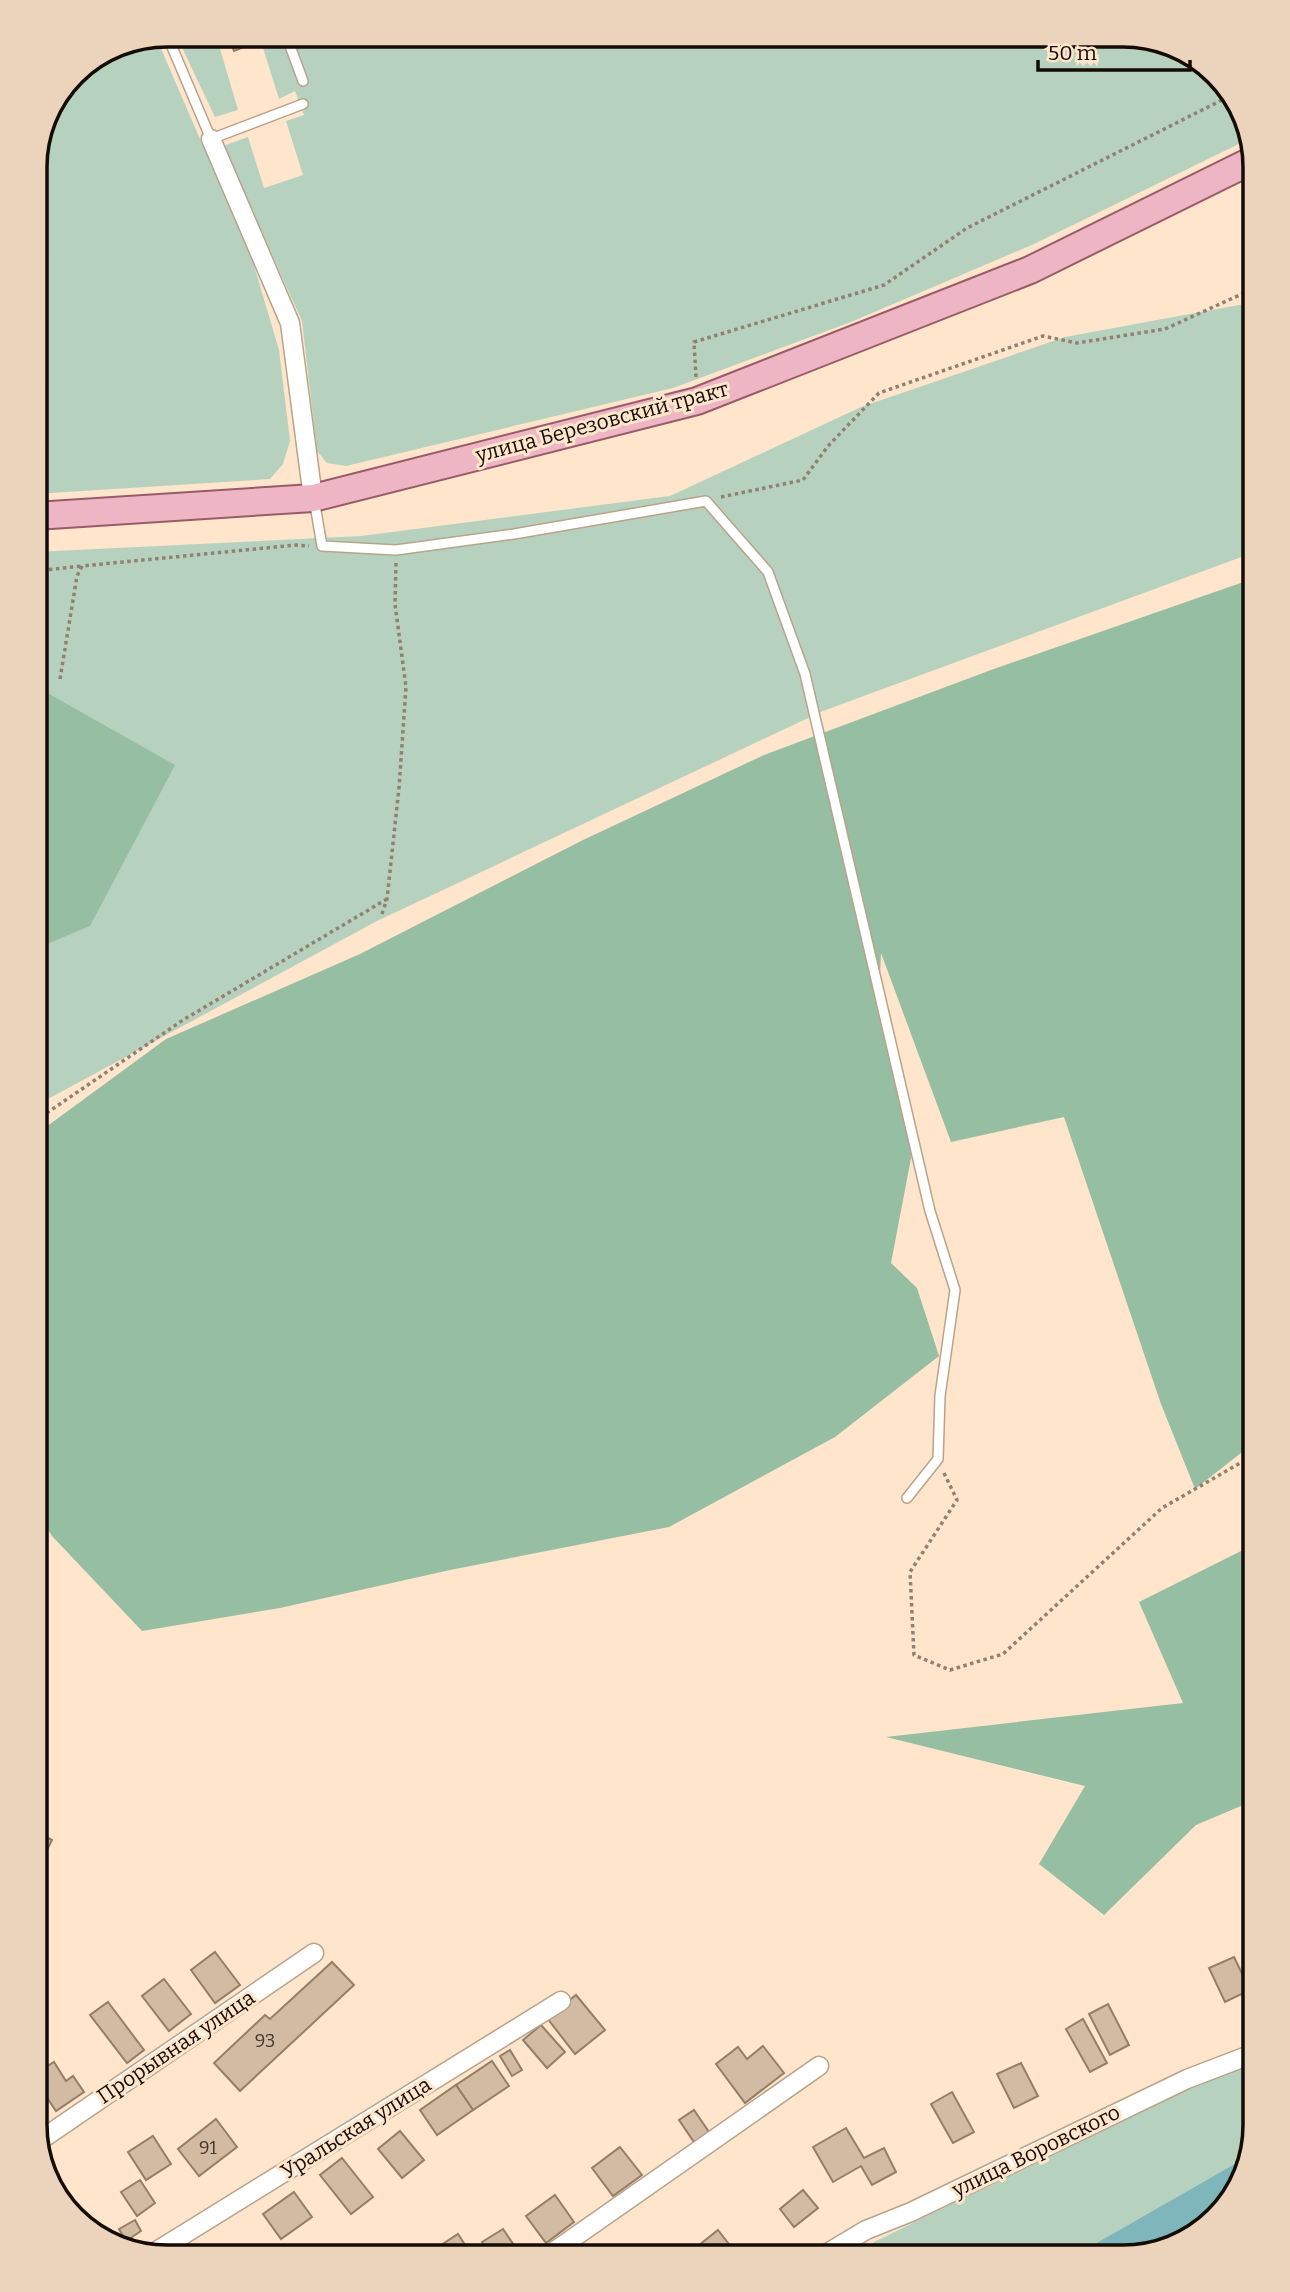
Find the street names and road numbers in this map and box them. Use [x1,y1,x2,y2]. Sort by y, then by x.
street label: улица Березовский тракт [472,376,731,468]
street label: Прорывная улица [92,1984,260,2109]
street label: Уральская улица [276,2071,436,2185]
street label: улица Воровского [947,2099,1124,2203]

